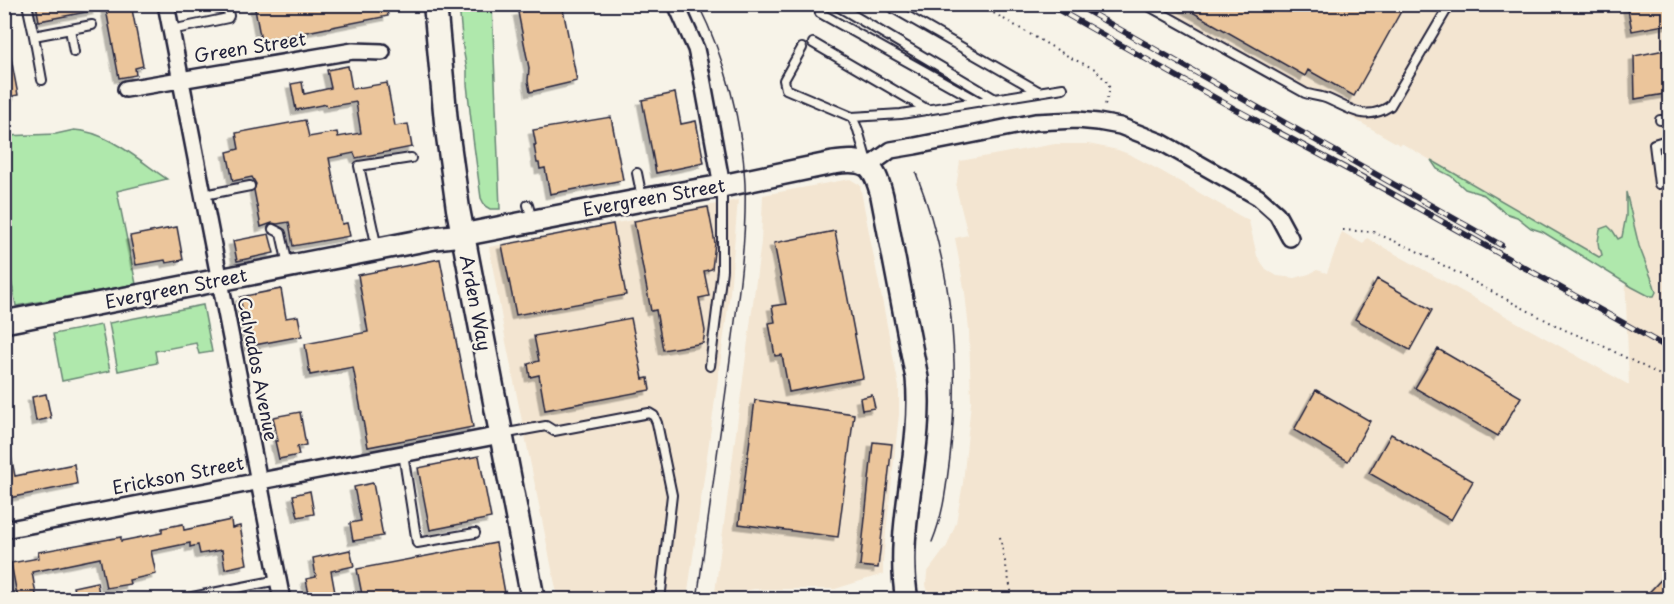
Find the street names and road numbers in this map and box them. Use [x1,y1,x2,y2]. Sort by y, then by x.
street label: Green Street [192,24,308,69]
street label: Evergreen Street [580,171,727,222]
street label: Arden Way [454,253,499,353]
street label: Evergreen Street [102,261,249,315]
street label: Calvados Avenue [231,294,286,443]
street label: Erickson Street [110,449,246,501]

